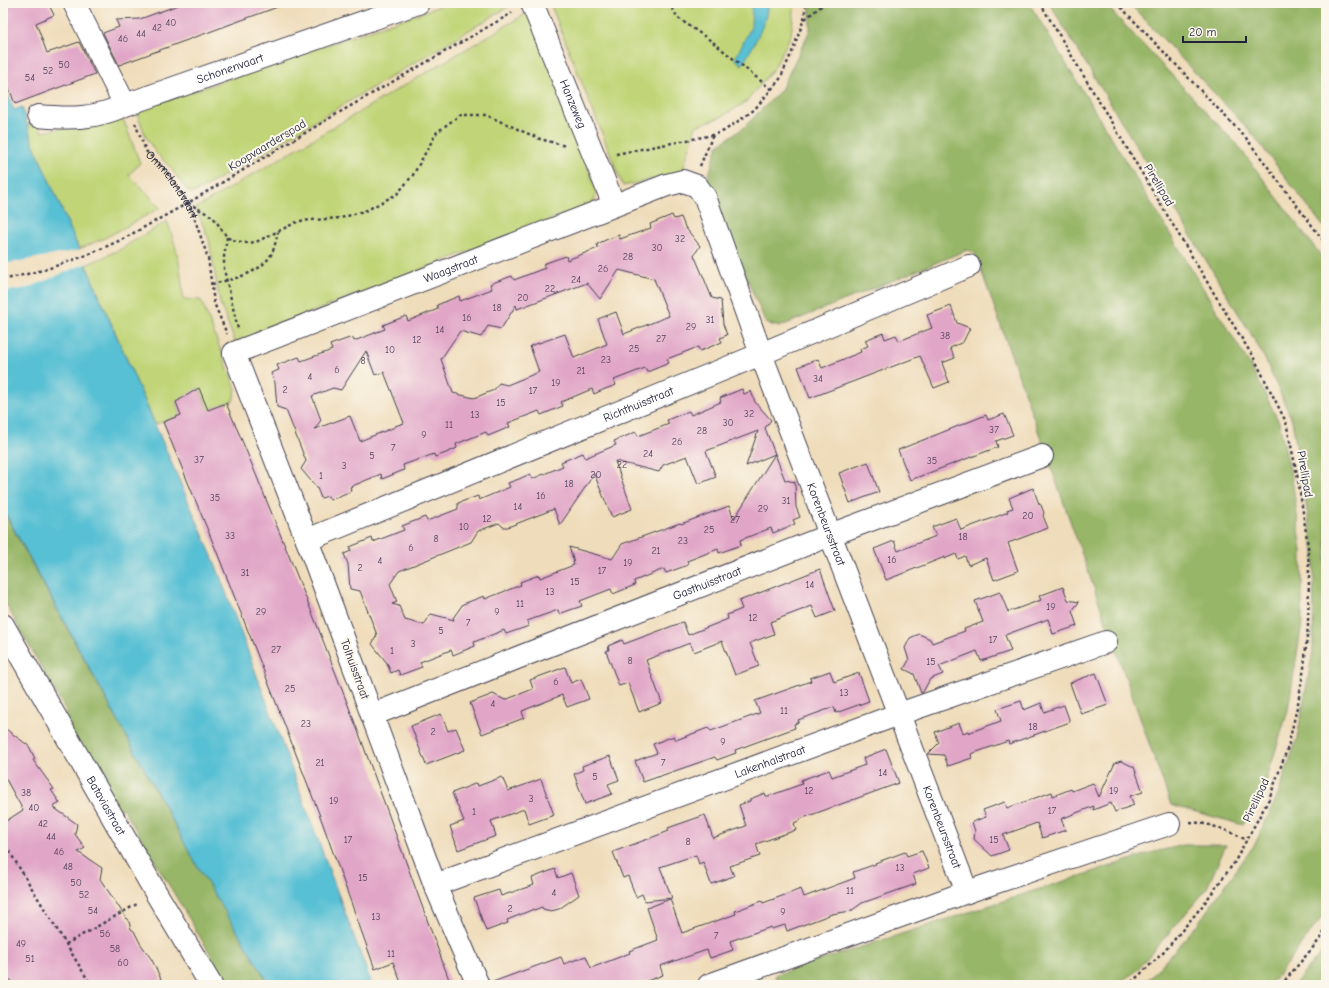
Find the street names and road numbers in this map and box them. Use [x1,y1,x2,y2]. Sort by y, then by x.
street label: Schonenvaart [195,50,266,87]
street label: Hanzeweg [557,77,589,131]
street label: Koopvaarderspad [226,116,308,174]
street label: Ommelandvaart [143,148,201,221]
street label: Pirellipad [1141,161,1177,209]
street label: Waagstraat [421,252,480,286]
street label: Richthuisstraat [601,383,676,425]
street label: Pirellipad [1294,450,1316,498]
street label: Korenbeursstraat [804,481,849,568]
street label: Gasthuisstraat [671,563,744,603]
street label: Tolhuisstraat [338,637,373,702]
street label: Lakenhalstraat [733,742,808,781]
street label: Bataviastraat [84,774,129,838]
street label: Pirellipad [1240,776,1272,824]
street label: Korenbeursstraat [920,784,964,871]

